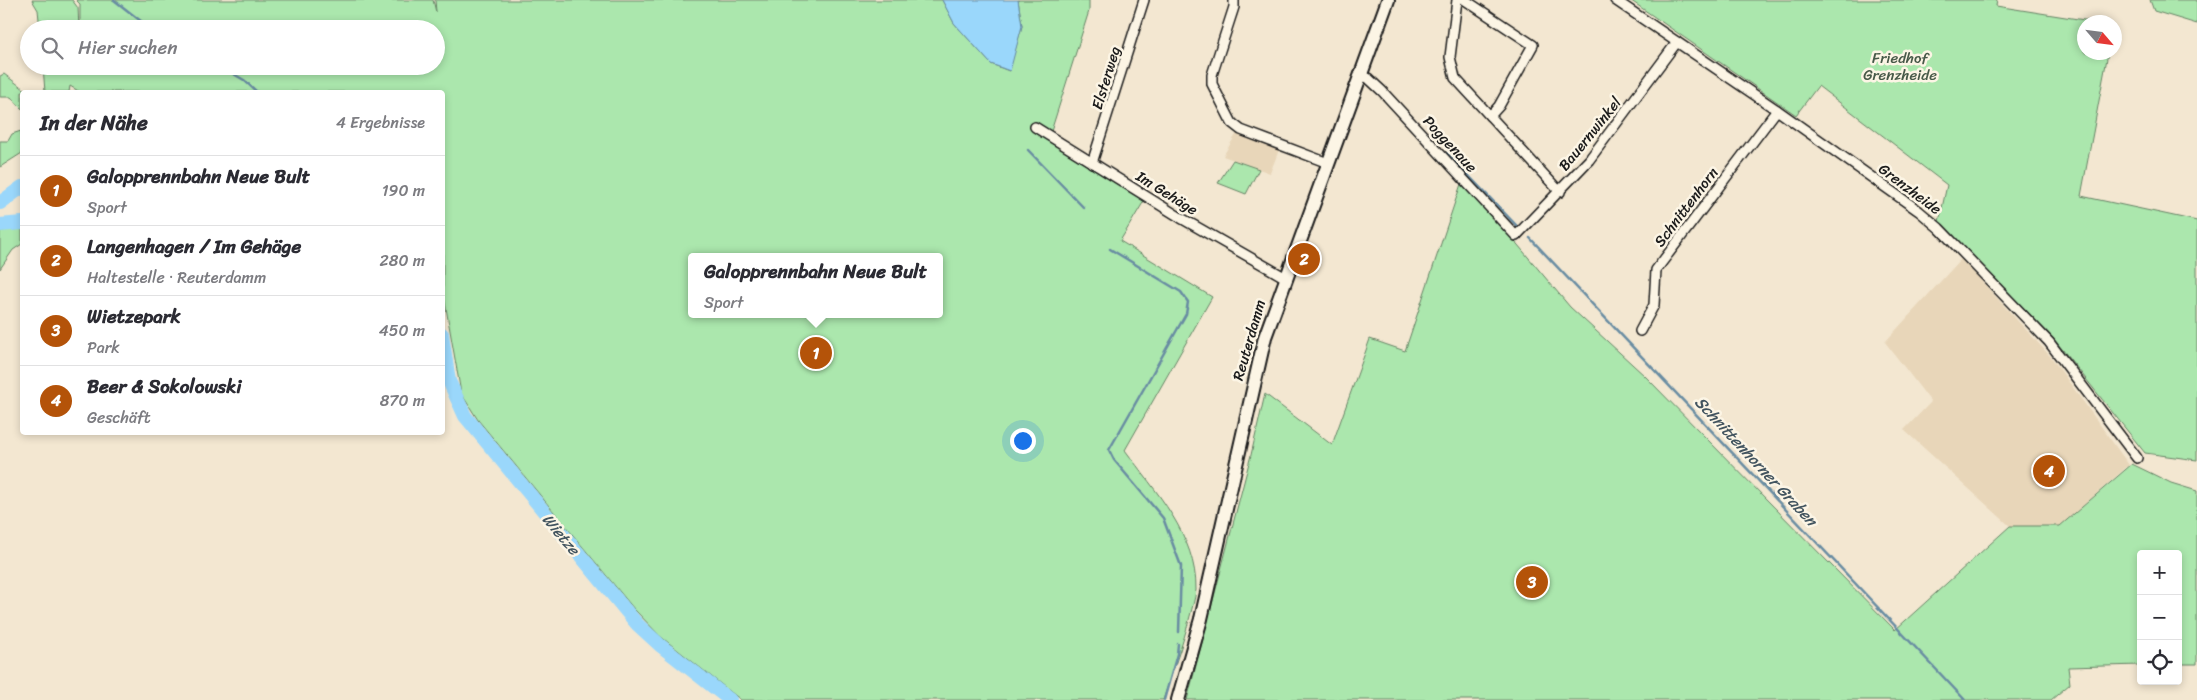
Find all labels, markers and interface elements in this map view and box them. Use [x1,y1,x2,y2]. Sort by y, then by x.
north arrow [2077,15,2122,60]
search box [20,20,445,75]
text: Hier suchen [78,31,178,64]
icon: search [38,34,66,62]
street label: Elsterweg [1084,43,1128,113]
park label: Friedhof Grenzheide [1863,45,1937,88]
street label: Bauernwinkel [1552,91,1629,177]
text: In der Nähe [40,104,148,142]
text: 4 Ergebnisse [336,108,425,137]
street label: Poggenaue [1416,109,1484,179]
street label: Grenzheide [1873,156,1947,222]
text: Galopprennbahn Neue Bult [87,160,310,193]
street label: Schnittenhorn [1647,161,1725,253]
street label: Im Gehäge [1130,163,1203,222]
text: 1 [53,176,59,205]
text: 190 m [382,176,425,205]
text: Sport [87,193,127,222]
text: Langenhagen / Im Gehäge [87,230,301,263]
pin: 2 [1288,240,1320,278]
text: 2 [51,246,61,275]
text: 280 m [380,246,425,275]
popup [688,253,943,318]
text: Galopprennbahn Neue Bult [704,255,927,288]
text: Haltestelle · Reuterdamm [87,263,266,292]
text: Sport [704,288,744,317]
street label: Reuterdamm [1225,296,1273,384]
text: Wietzepark [87,300,181,333]
text: 3 [52,316,60,345]
text: 450 m [379,316,425,345]
text: Park [87,333,120,362]
pin: 1 [800,334,832,372]
text: Beer & Sokolowski [87,370,242,403]
text: 4 [51,386,61,415]
text: 870 m [380,386,425,415]
water label: Schnittenhorner Graben [1688,389,1826,535]
text: Geschäft [87,403,150,432]
your location [1010,428,1036,454]
pin: 4 [2033,452,2065,490]
water label: Wietze [535,507,589,563]
map controls [2137,550,2182,685]
button: + [2137,550,2182,595]
pin: 3 [1516,563,1548,601]
button: − [2137,595,2182,640]
button: locate [2137,640,2182,685]

